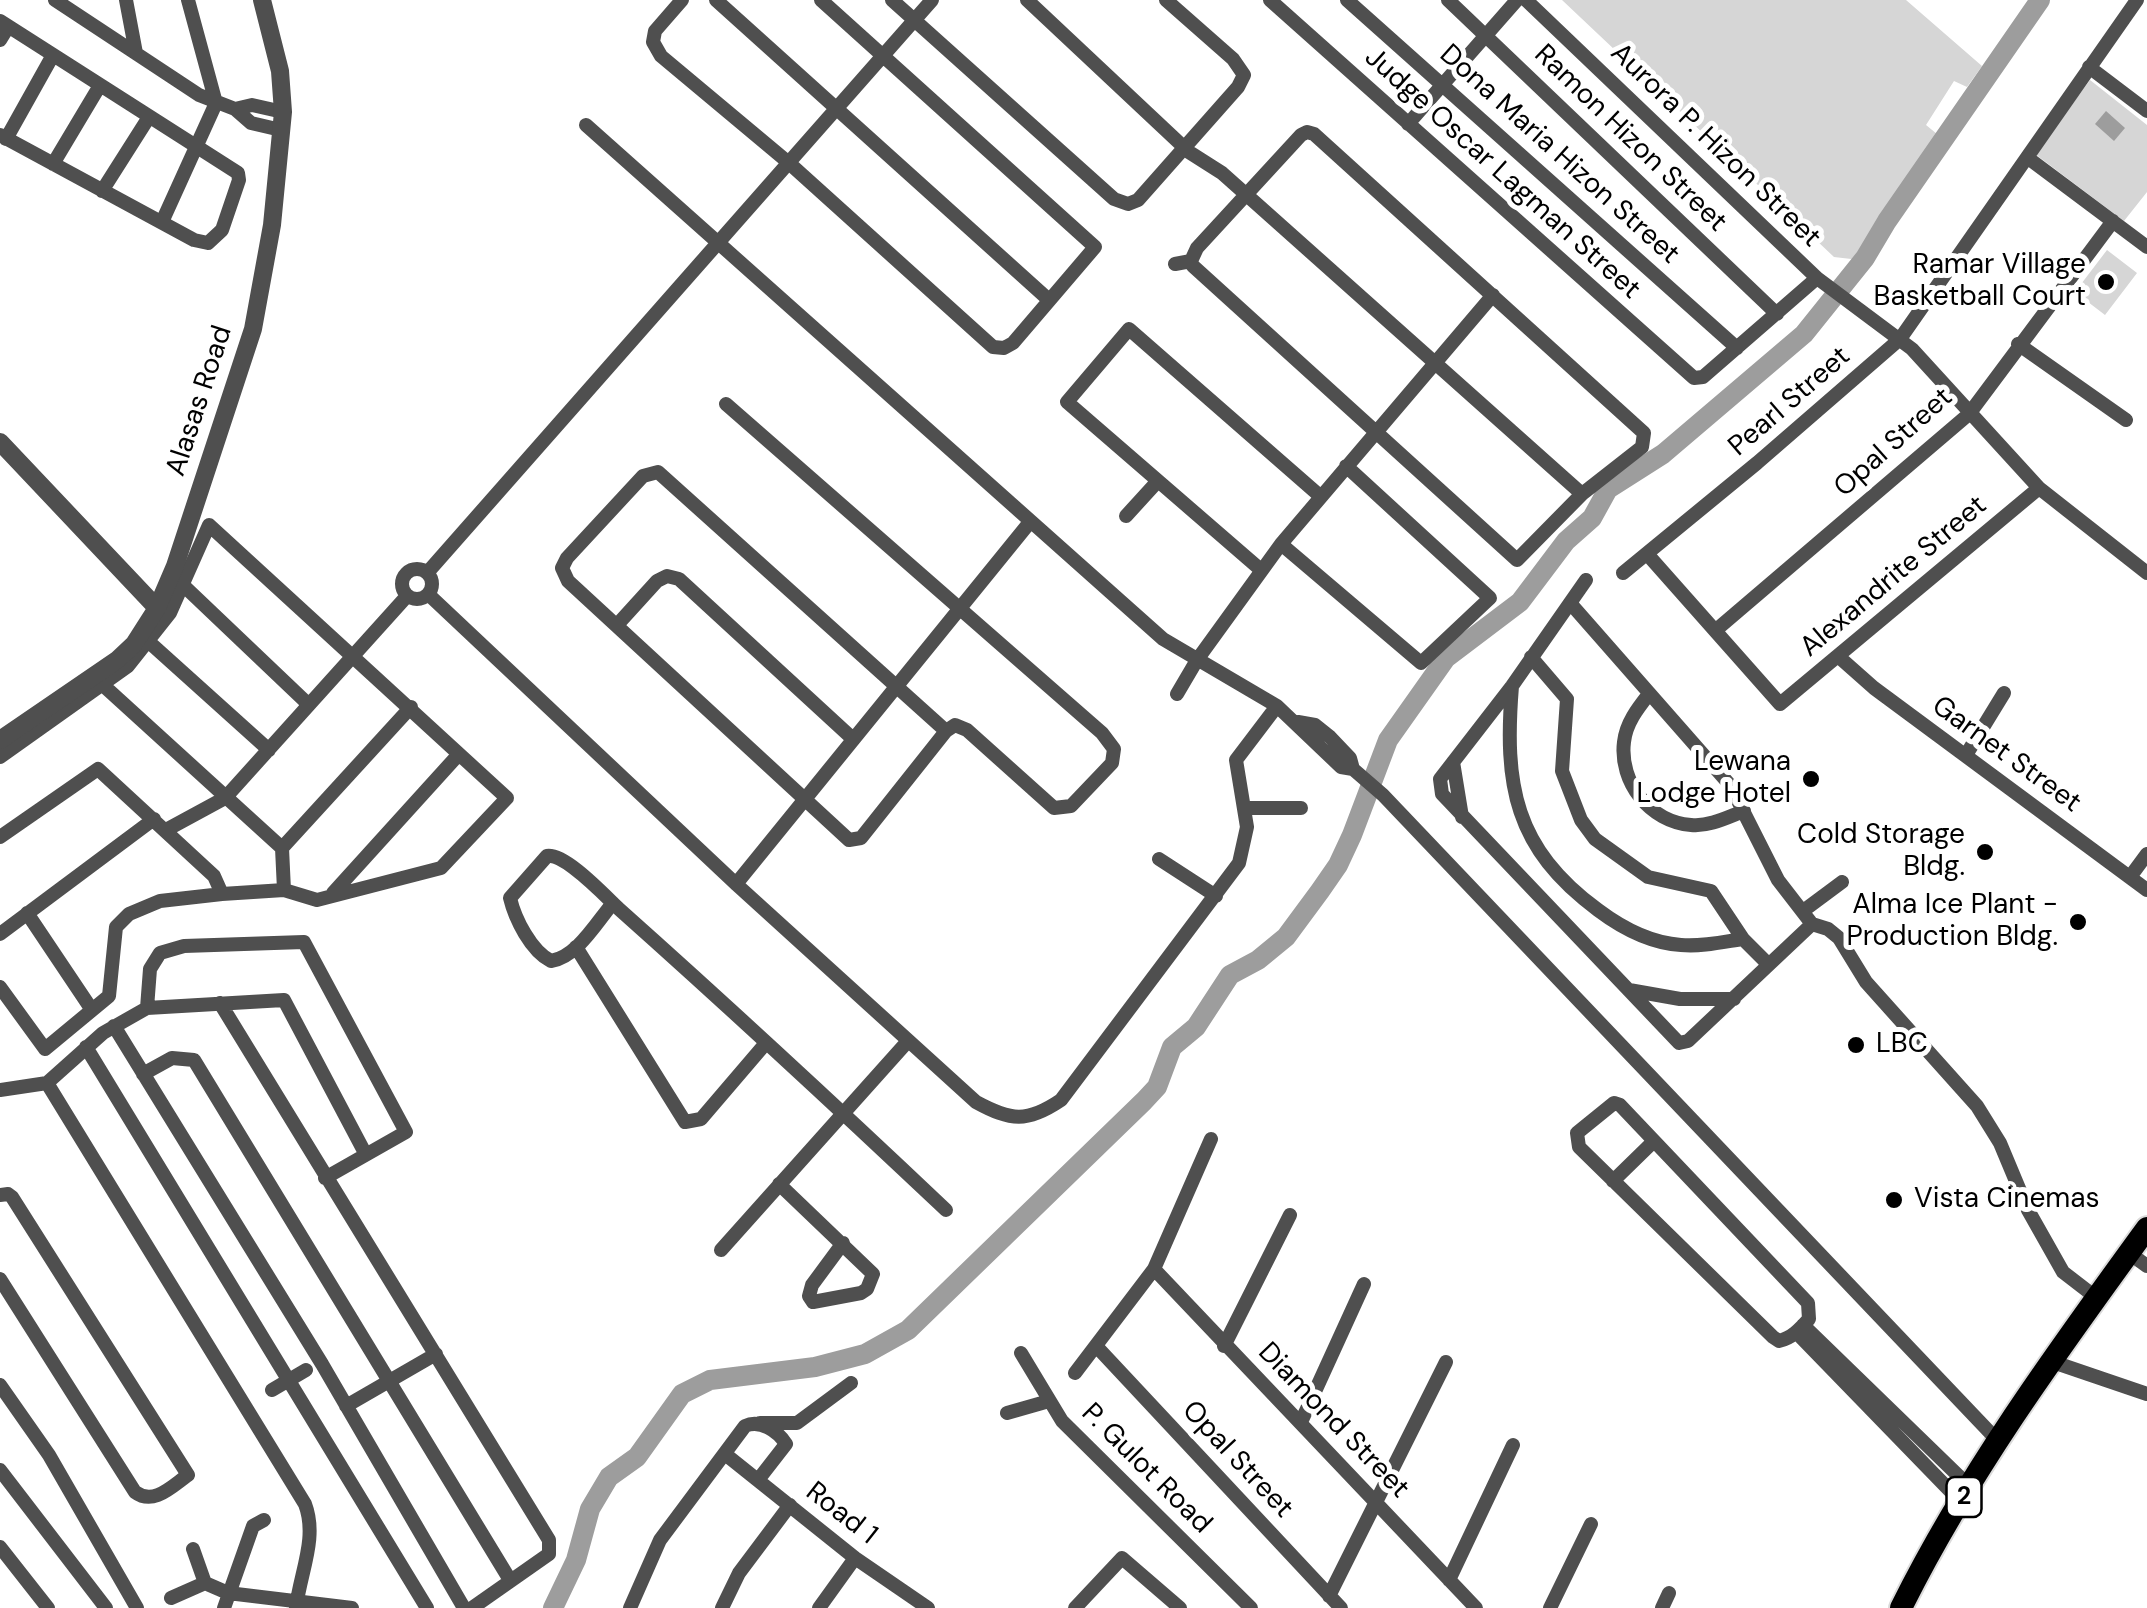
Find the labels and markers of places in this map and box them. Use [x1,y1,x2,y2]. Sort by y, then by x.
place label: Ramar Village Basketball Court [1874,249,2086,315]
marker: Ramar Village Basketball Court [2095,271,2117,293]
place label: Lewana Lodge Hotel [1636,746,1791,812]
marker: Lewana Lodge Hotel [1800,768,1822,790]
place label: Cold Storage Bldg. [1797,819,1965,885]
marker: Cold Storage Bldg. [1974,841,1996,863]
place label: Alma Ice Plant - Production Bldg. [1846,889,2058,955]
marker: Alma Ice Plant - Production Bldg. [2067,911,2089,933]
place label: LBC [1876,1028,1928,1062]
marker: LBC [1845,1034,1867,1056]
place label: Vista Cinemas [1914,1183,2100,1217]
marker: Vista Cinemas [1883,1189,1905,1211]

